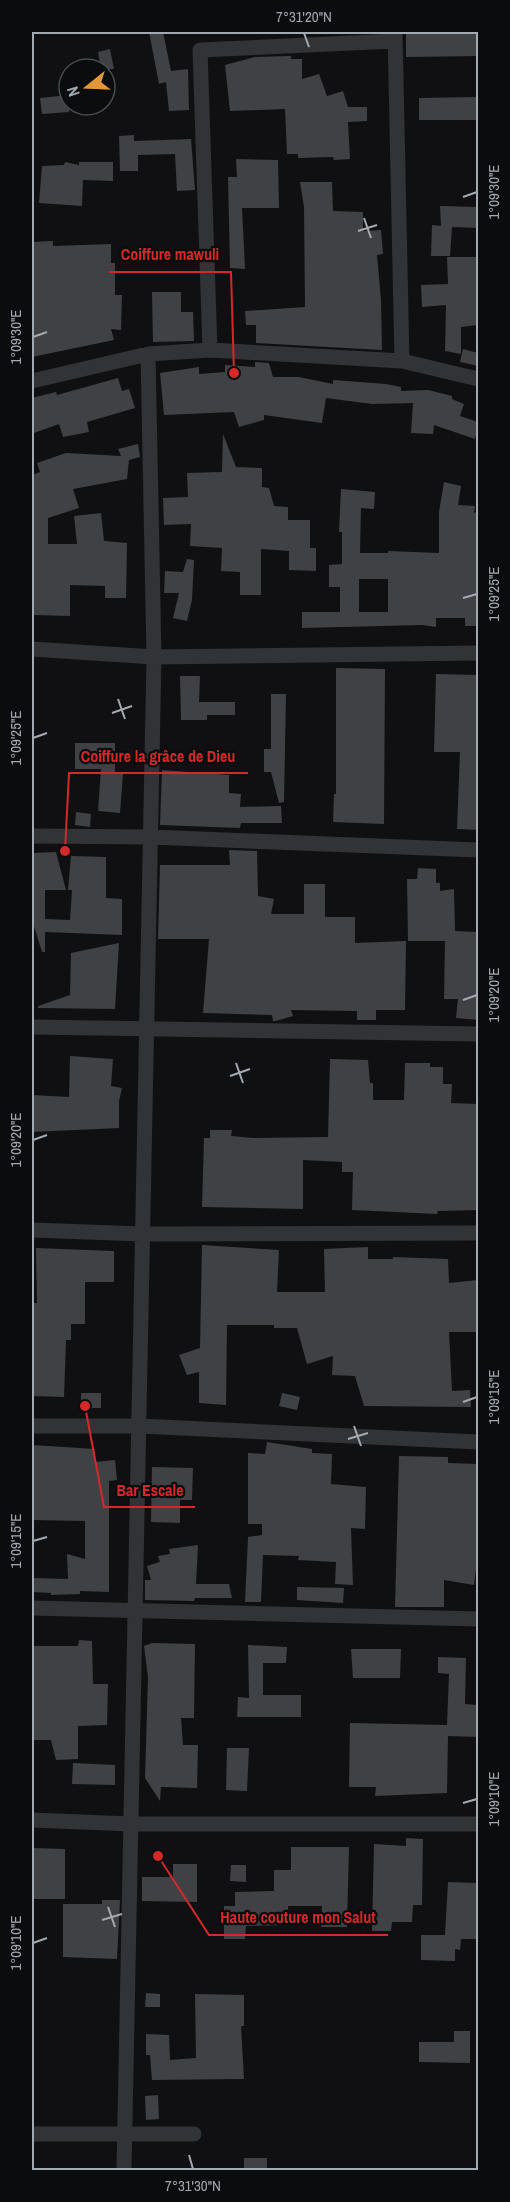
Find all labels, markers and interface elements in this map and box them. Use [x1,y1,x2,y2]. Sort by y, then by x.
text: 7°31'20"N [276,6,332,27]
north arrow [57,57,117,117]
text: N [61,84,85,100]
text: 1°09'30"E [483,164,504,220]
callout: Coiffure mawuli [109,238,231,272]
text: Coiffure mawuli [121,243,219,265]
text: 1°09'30"E [5,309,26,365]
text: 1°09'25"E [483,566,504,622]
text: 1°09'25"E [5,710,26,766]
callout: Coiffure la grâce de Dieu [69,739,248,773]
text: Coiffure la grâce de Dieu [81,745,235,767]
text: 1°09'20"E [483,967,504,1023]
text: 1°09'20"E [5,1112,26,1168]
text: 1°09'15"E [483,1369,504,1425]
callout: Bar Escale [104,1473,195,1507]
text: Bar Escale [116,1479,184,1501]
text: 1°09'15"E [5,1513,26,1569]
text: 1°09'10"E [483,1771,504,1827]
callout: Haute couture mon Salut [209,1901,388,1935]
text: Haute couture mon Salut [220,1906,376,1928]
text: 1°09'10"E [5,1915,26,1971]
text: 7°31'30"N [165,2175,221,2196]

